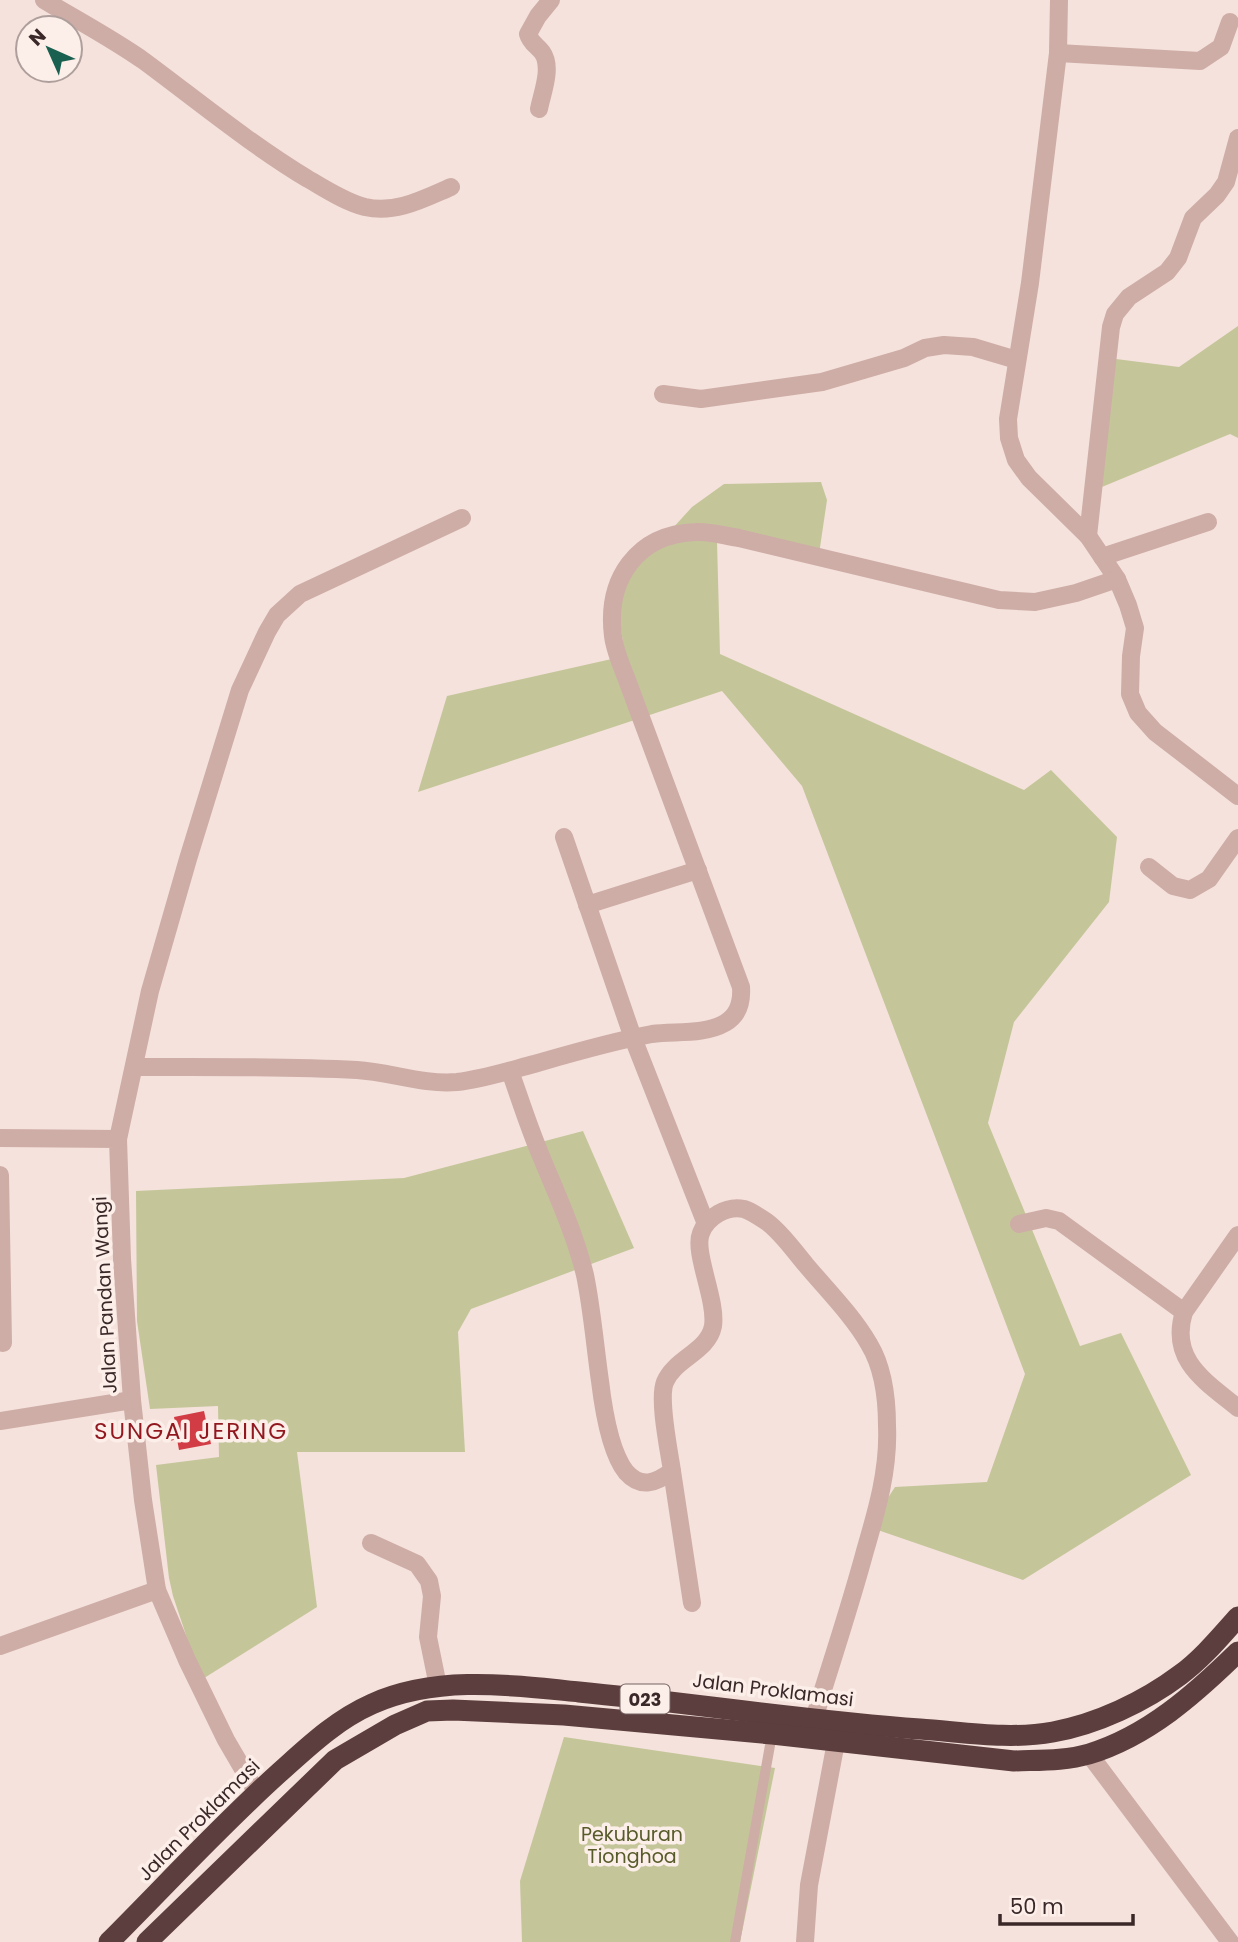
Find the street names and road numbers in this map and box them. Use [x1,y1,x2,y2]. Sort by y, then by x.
street label: Jalan Pandan Wangi [86,1196,124,1394]
street label: Jalan Proklamasi [691,1667,855,1713]
road number: 023 [620,1684,670,1714]
street label: Jalan Proklamasi [132,1753,266,1887]

